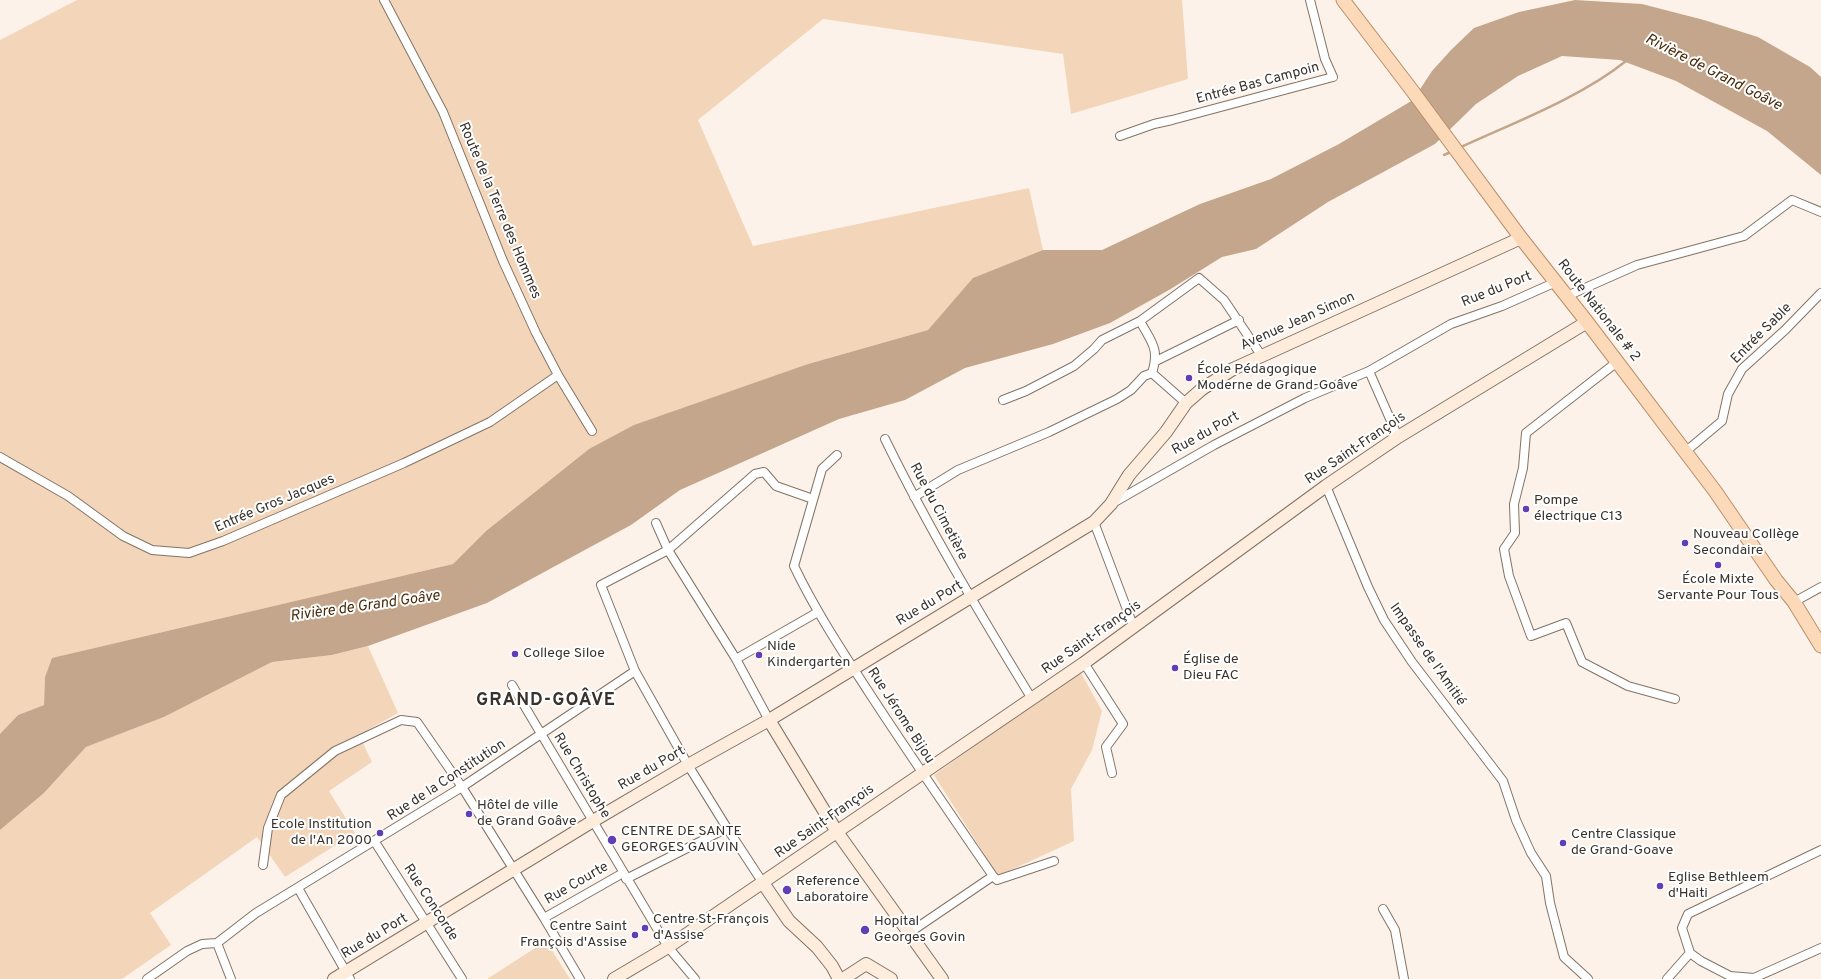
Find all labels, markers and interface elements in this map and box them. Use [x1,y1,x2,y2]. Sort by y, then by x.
water label: Rivière de Grand Goâve [1642,31,1784,115]
street label: Entrée Bas Campoin [1195,59,1321,109]
street label: Route de la Terre des Hommes [454,120,544,302]
street label: Route Nationale # 2 [1553,257,1643,365]
street label: Rue du Port [1459,268,1535,312]
street label: Avenue Jean Simon [1238,289,1358,355]
street label: Entrée Sable [1728,300,1796,368]
place label: École Pédagogique Moderne de Grand-Goâve [1197,362,1358,394]
marker: École Pédagogique Moderne de Grand-Goâve [1184,373,1194,383]
street label: Rue du Port [1169,409,1243,459]
street label: Rue Saint-François [1303,409,1409,489]
street label: Rue du Cimetière [905,461,971,563]
street label: Entrée Gros Jacques [213,471,337,537]
place label: Pompe électrique C13 [1534,493,1623,526]
marker: Pompe électrique C13 [1521,504,1531,514]
place label: Nouveau Collège Secondaire [1693,527,1799,560]
marker: Nouveau Collège Secondaire [1680,538,1690,548]
marker: École Mixte Servante Pour Tous [1713,560,1723,570]
place label: École Mixte Servante Pour Tous [1657,572,1779,604]
street label: Rue du Port [894,578,966,630]
water label: Rivière de Grand Goâve [289,588,441,626]
street label: Rue Saint-François [1039,597,1145,679]
street label: Impasse de l'Amitié [1385,600,1469,710]
place label: Nide Kindergarten [767,639,850,672]
place label: College Siloe [523,646,605,662]
marker: College Siloe [510,649,520,659]
marker: Nide Kindergarten [754,650,764,660]
place label: Église de Dieu FAC [1183,652,1239,684]
marker: Église de Dieu FAC [1170,663,1180,673]
street label: Rue Jérome Bijou [863,665,937,767]
district label: GRAND-GOÂVE [476,690,616,712]
street label: Rue Christophe [549,730,613,822]
street label: Rue de la Constitution [385,737,509,825]
street label: Rue du Port [616,743,688,795]
street label: Rue Saint-François [772,781,878,863]
place label: Hôtel de ville de Grand Goâve [477,798,576,830]
marker: Hôtel de ville de Grand Goâve [464,809,474,819]
place label: Ecole Institution de l'An 2000 [271,817,372,850]
place label: CENTRE DE SANTE GEORGES GAUVIN [621,824,742,856]
place label: Centre Classique de Grand-Goave [1571,827,1676,860]
marker: Ecole Institution de l'An 2000 [375,828,385,838]
marker: CENTRE DE SANTE GEORGES GAUVIN [606,834,618,846]
marker: Centre Classique de Grand-Goave [1558,838,1568,848]
street label: Rue Courte [542,859,612,909]
street label: Rue Concorde [399,862,461,944]
place label: Eglise Bethleem d'Haiti [1668,870,1769,902]
place label: Reference Laboratoire [796,874,868,906]
marker: Eglise Bethleem d'Haiti [1655,881,1665,891]
marker: Reference Laboratoire [781,884,793,896]
street label: Rue du Port [339,911,411,963]
place label: Centre St-François d'Assise [653,912,769,944]
place label: Hopital Georges Govin [874,914,965,946]
place label: Centre Saint François d'Assise [520,919,627,952]
marker: Centre St-François d'Assise [640,923,650,933]
marker: Hopital Georges Govin [859,924,871,936]
marker: Centre Saint François d'Assise [630,930,640,940]

